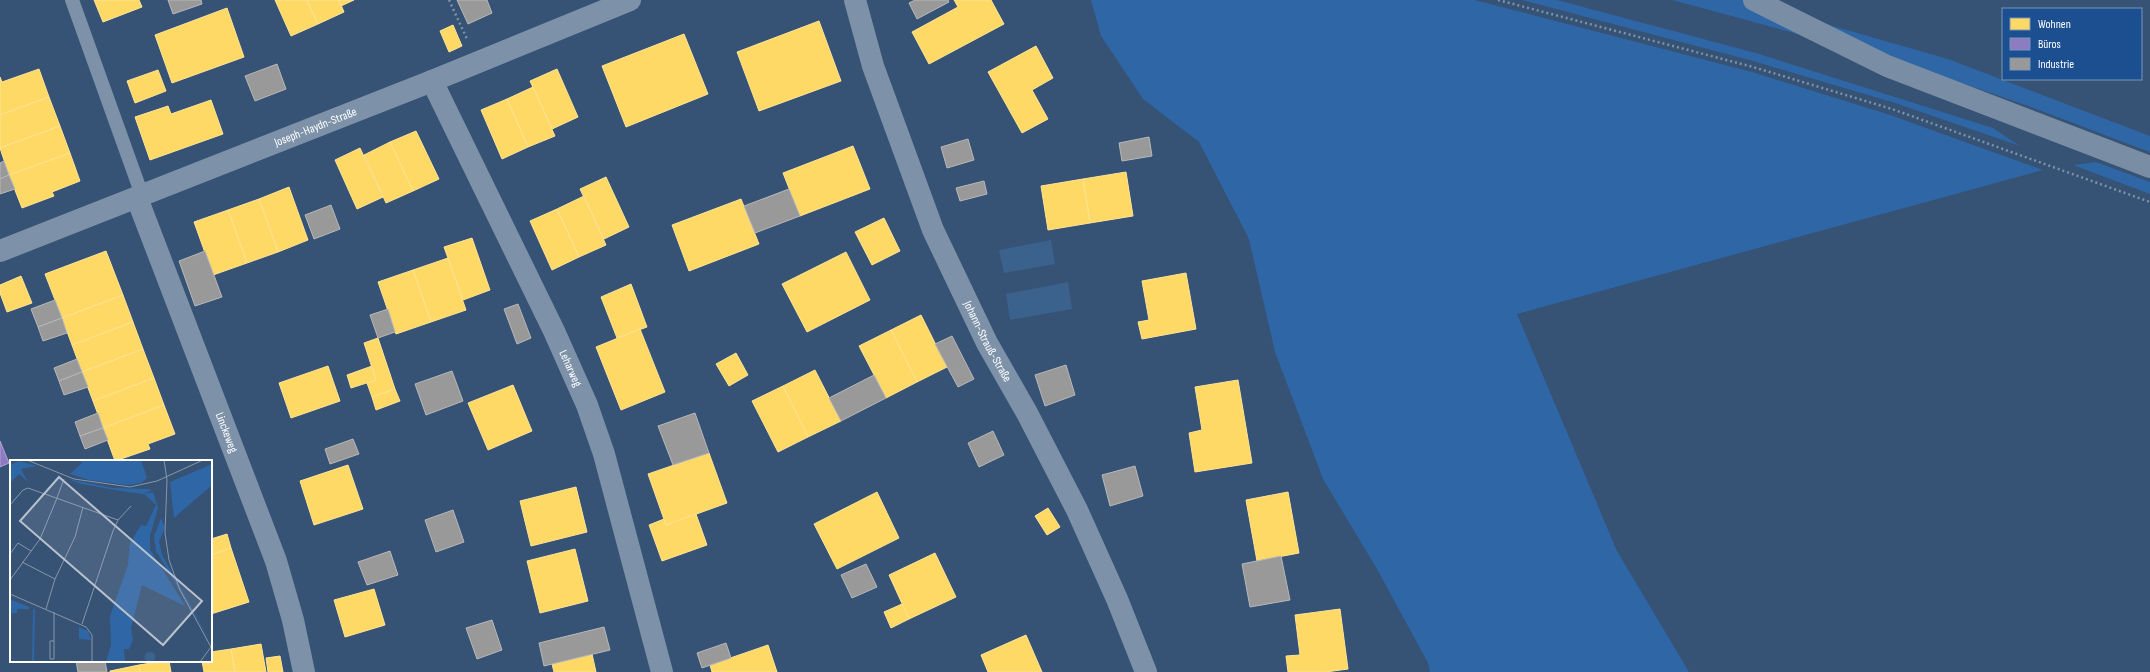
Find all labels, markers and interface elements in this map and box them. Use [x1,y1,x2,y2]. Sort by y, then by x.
legend [2002,8,2142,80]
text: Wohnen [2038,17,2071,32]
text: Büros [2038,37,2061,52]
text: Industrie [2038,57,2074,72]
street label: Joseph-Haydn-Straße [271,104,359,151]
street label: Johann-Strauß-Straße [959,298,1015,385]
street label: Leharweg [555,348,585,389]
street label: Linckeweg [212,410,241,455]
inset map [10,460,212,662]

